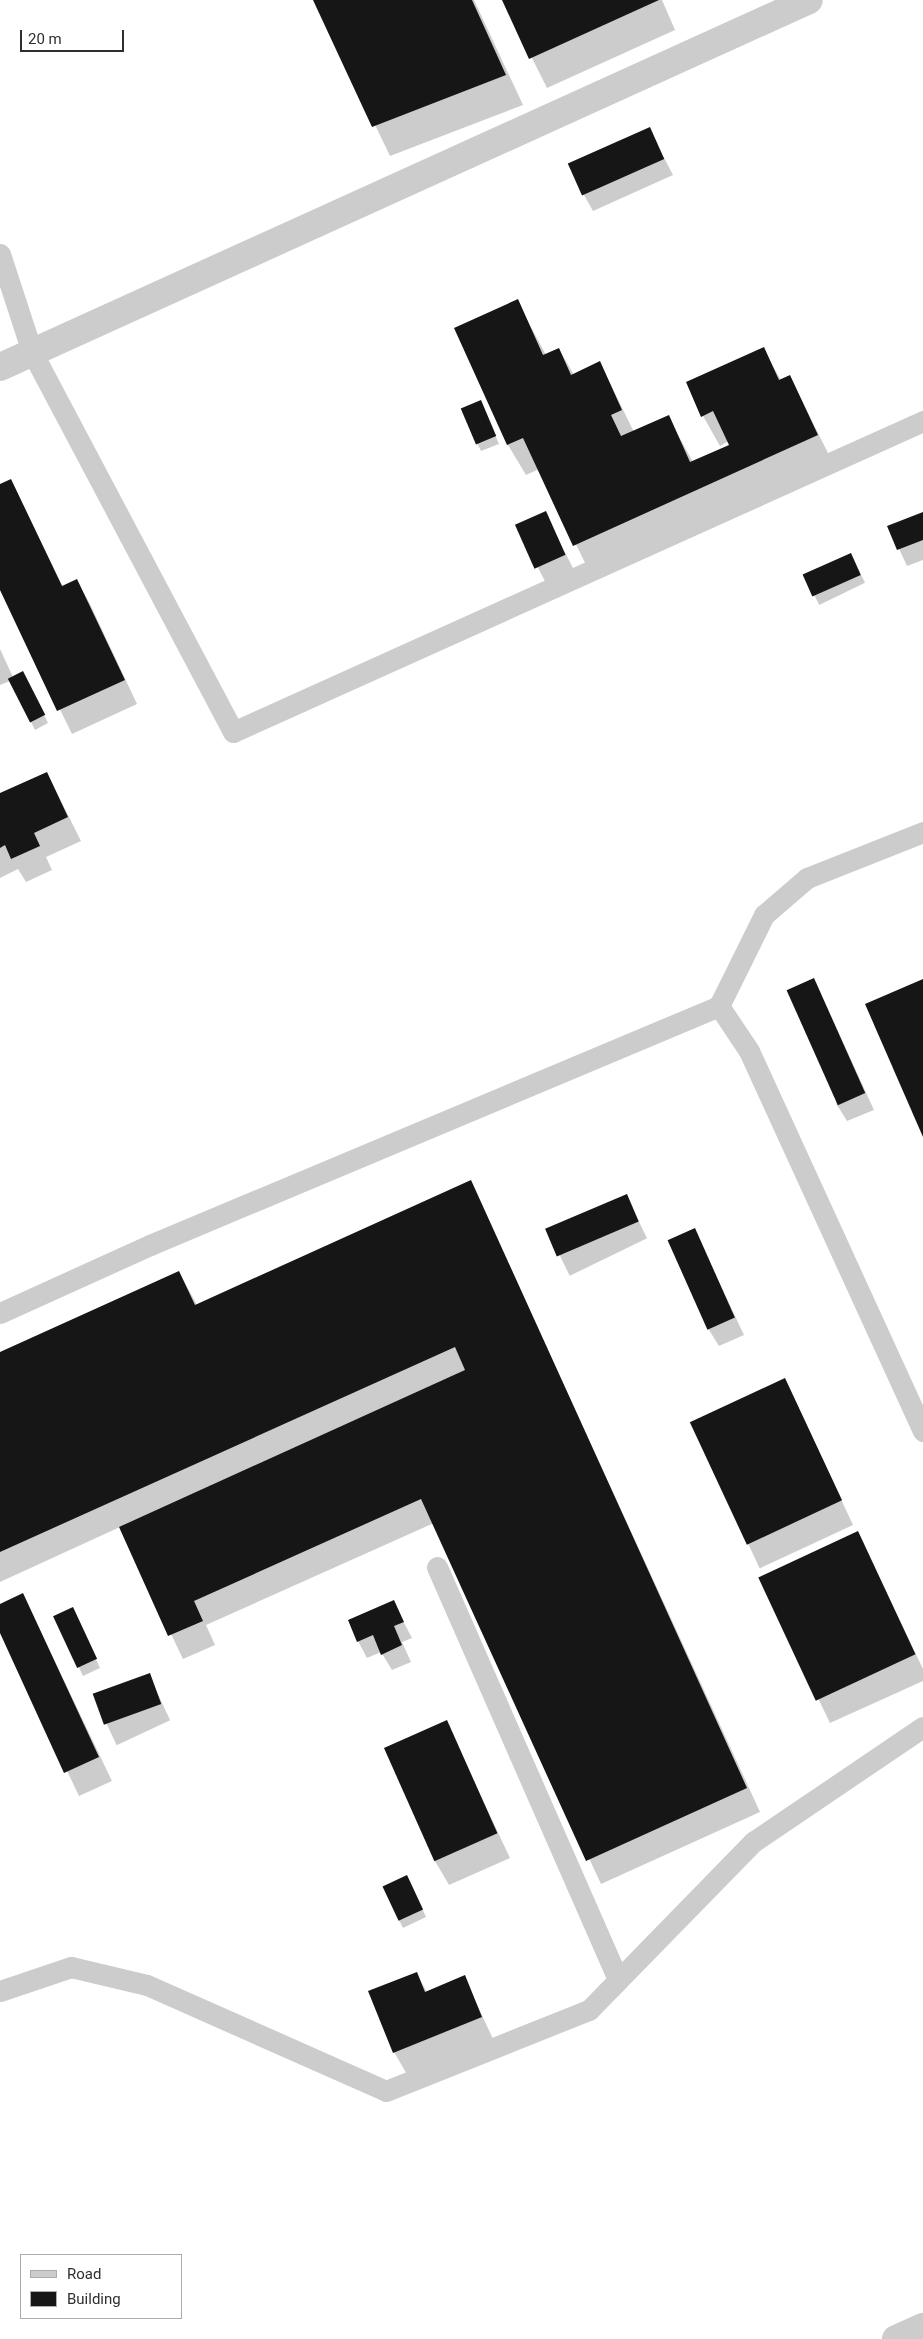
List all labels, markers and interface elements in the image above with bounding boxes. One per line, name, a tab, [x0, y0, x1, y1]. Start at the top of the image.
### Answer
scale bar	[22, 20, 126, 52]
text: 20 m	[28, 30, 62, 48]
legend	[20, 2254, 182, 2319]
text: Road	[67, 2265, 101, 2283]
text: Building	[67, 2290, 121, 2308]

